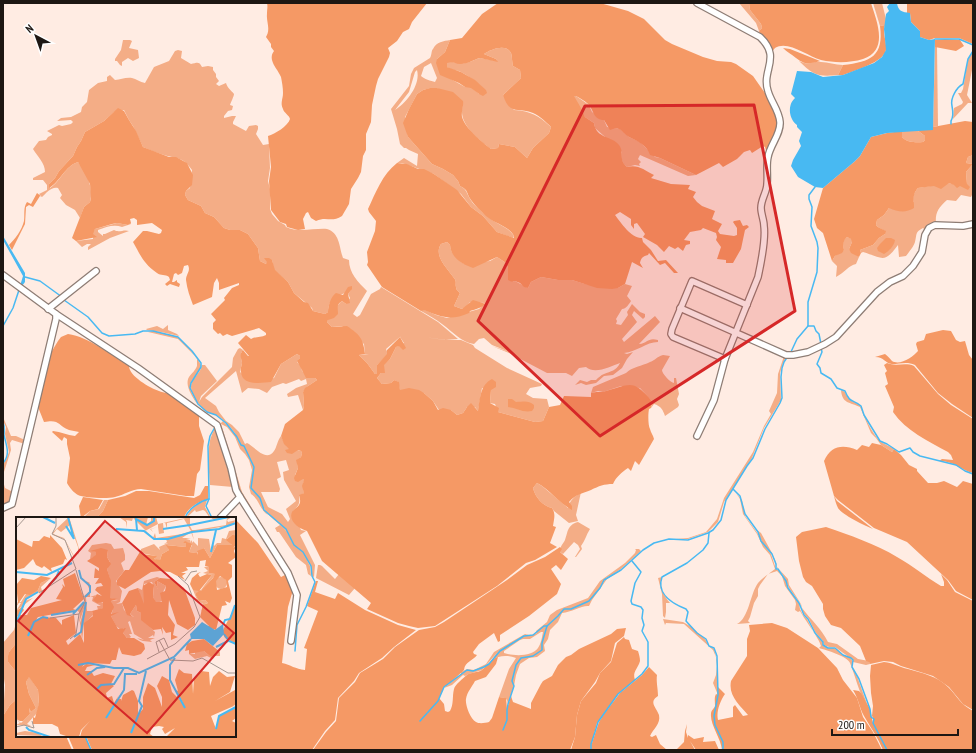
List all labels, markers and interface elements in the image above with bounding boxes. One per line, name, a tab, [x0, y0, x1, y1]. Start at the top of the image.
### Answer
north arrow	[16, 16, 56, 56]
text: N	[23, 21, 36, 36]
inset map	[16, 517, 236, 737]
scale bar	[832, 711, 958, 737]
text: 200 m	[838, 717, 865, 732]

